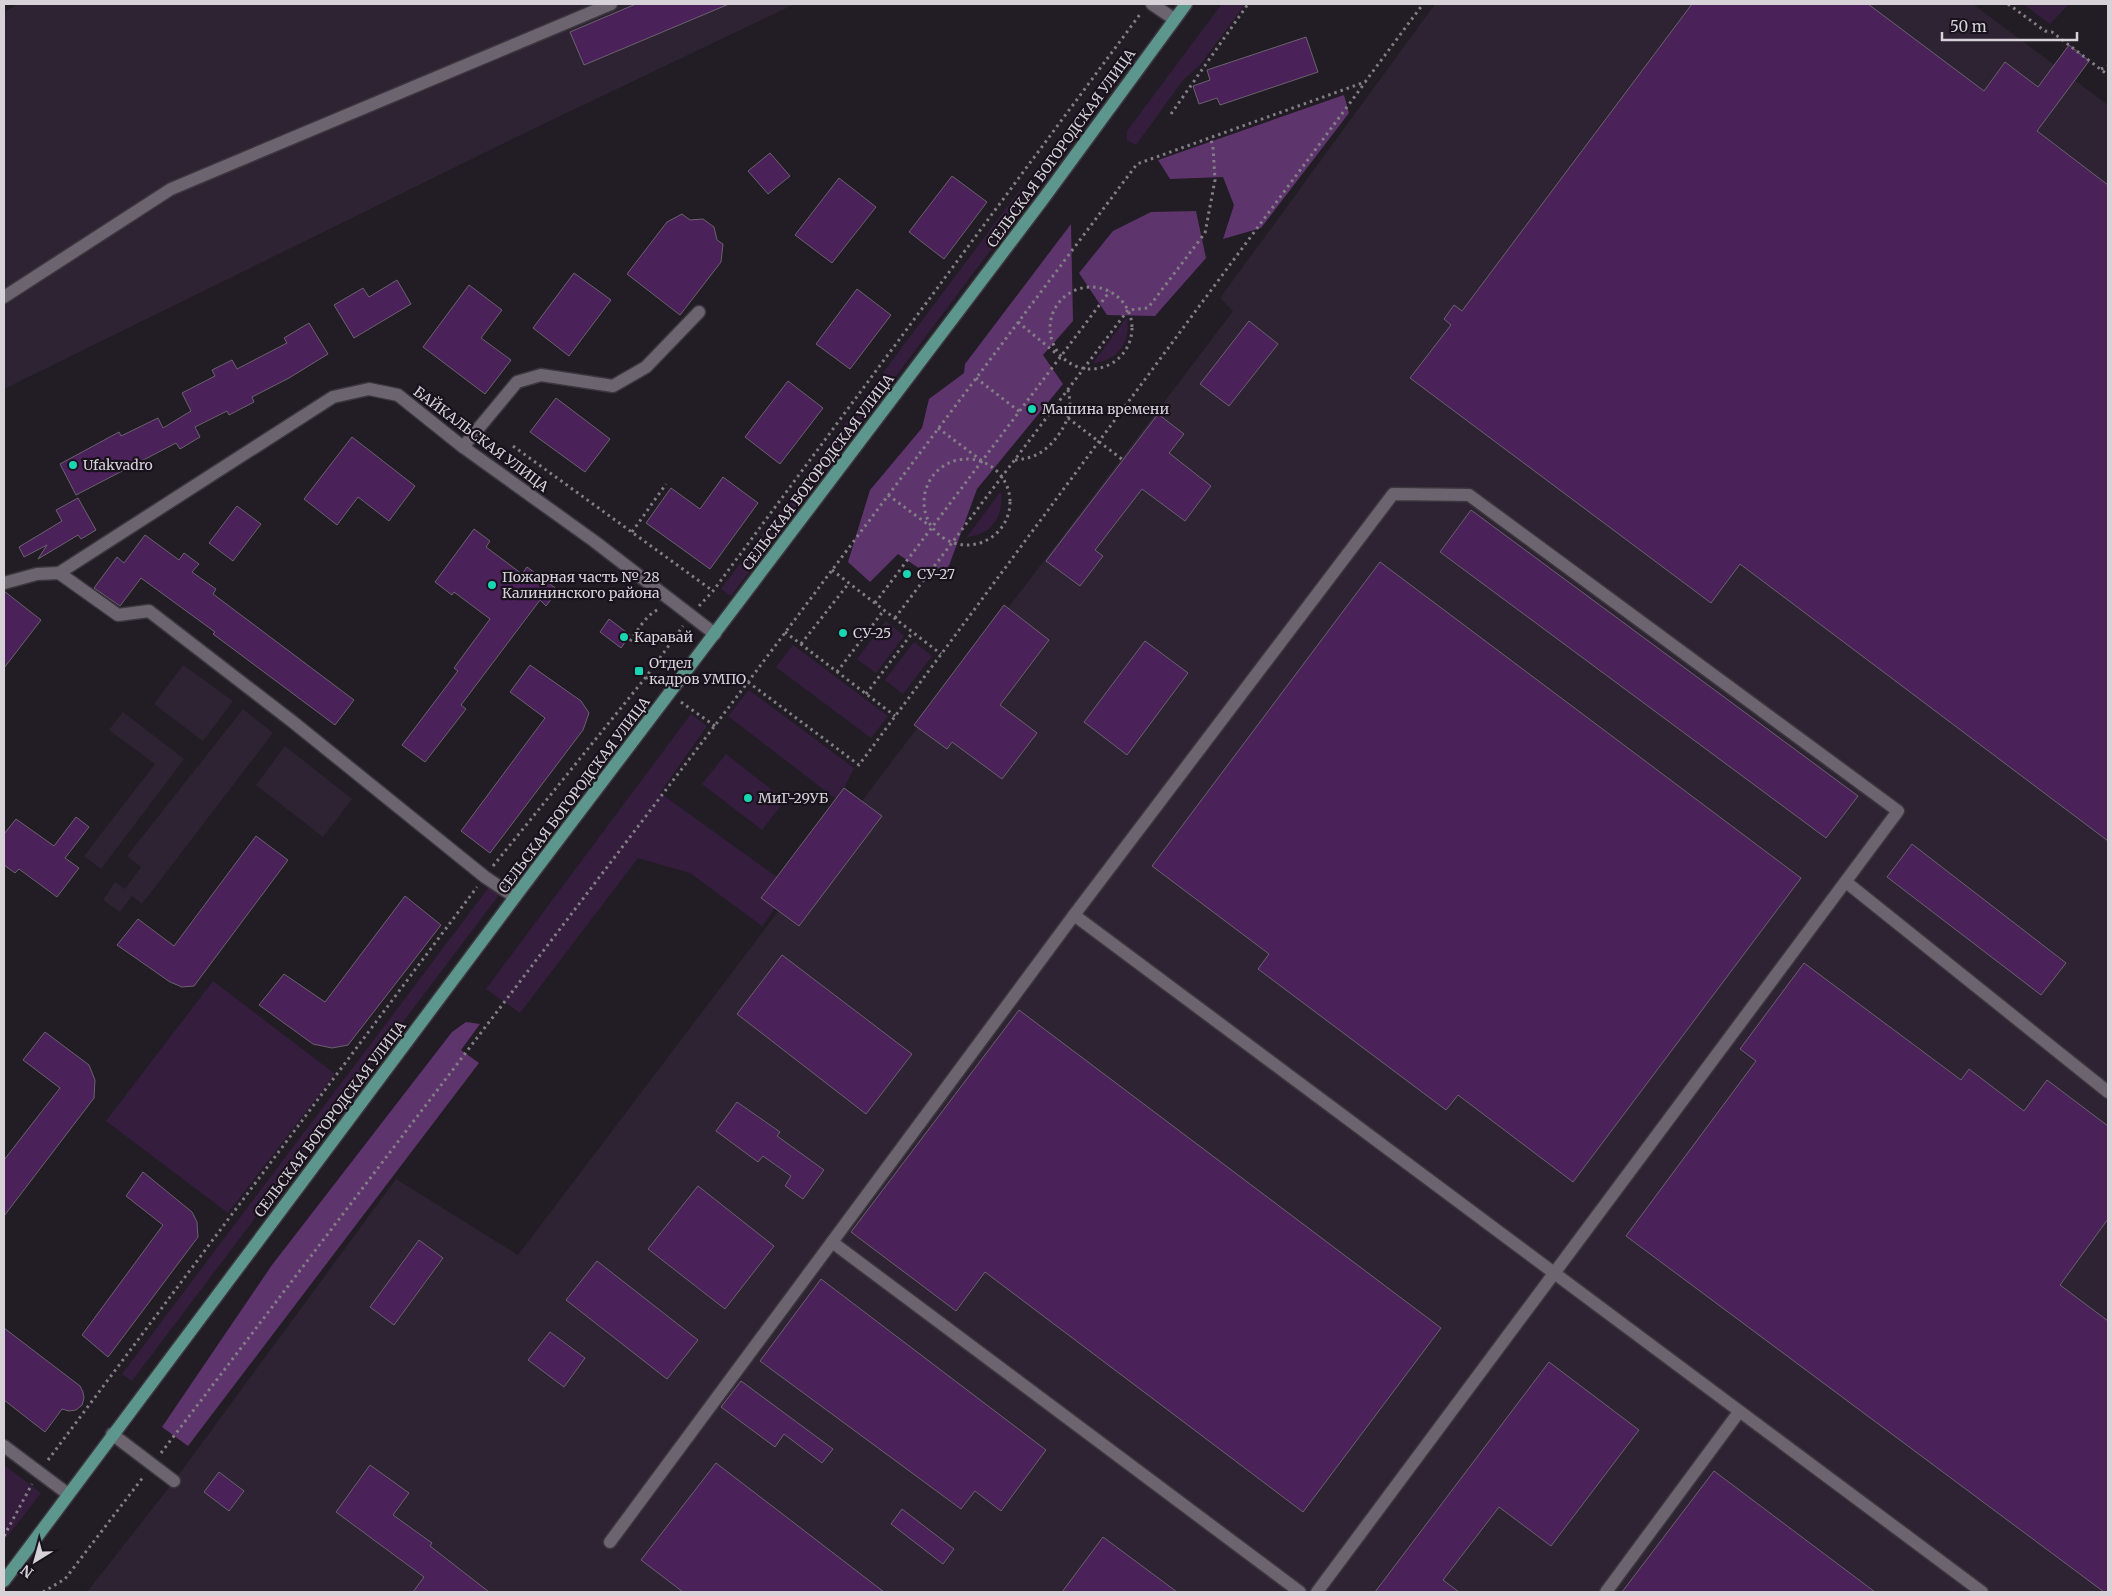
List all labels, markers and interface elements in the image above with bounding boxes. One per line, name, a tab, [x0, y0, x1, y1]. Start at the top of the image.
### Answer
scale bar	[1942, 10, 2077, 42]
text: 50 m	[1950, 17, 1987, 36]
street label: СЕЛЬСКАЯ БОГОРОДСКАЯ УЛИЦА	[983, 45, 1139, 251]
street label: СЕЛЬСКАЯ БОГОРОДСКАЯ УЛИЦА	[738, 370, 898, 574]
street label: БАЙКАЛЬСКАЯ УЛИЦА	[410, 382, 552, 496]
place label: Машина времени	[1042, 400, 1169, 418]
marker: Машина времени	[1026, 403, 1038, 415]
place label: Ufakvadro	[83, 456, 153, 474]
marker: Ufakvadro	[67, 459, 79, 471]
place label: СУ-27	[917, 565, 955, 583]
place label: Пожарная часть № 28 Калининского района	[502, 568, 660, 602]
marker: СУ-27	[901, 568, 913, 580]
marker: Пожарная часть № 28 Калининского района	[486, 579, 498, 591]
place label: СУ-25	[853, 624, 891, 642]
marker: СУ-25	[837, 627, 849, 639]
place label: Каравай	[634, 628, 694, 646]
marker: Каравай	[618, 631, 630, 643]
place label: Отдел кадров УМПО	[649, 654, 746, 688]
marker: Отдел кадров УМПО	[633, 665, 645, 677]
street label: СЕЛЬСКАЯ БОГОРОДСКАЯ УЛИЦА	[494, 693, 654, 897]
place label: МиГ-29УБ	[758, 789, 829, 807]
marker: МиГ-29УБ	[742, 792, 754, 804]
street label: СЕЛЬСКАЯ БОГОРОДСКАЯ УЛИЦА	[250, 1017, 410, 1221]
north arrow	[10, 1536, 60, 1586]
text: N	[17, 1561, 37, 1582]

